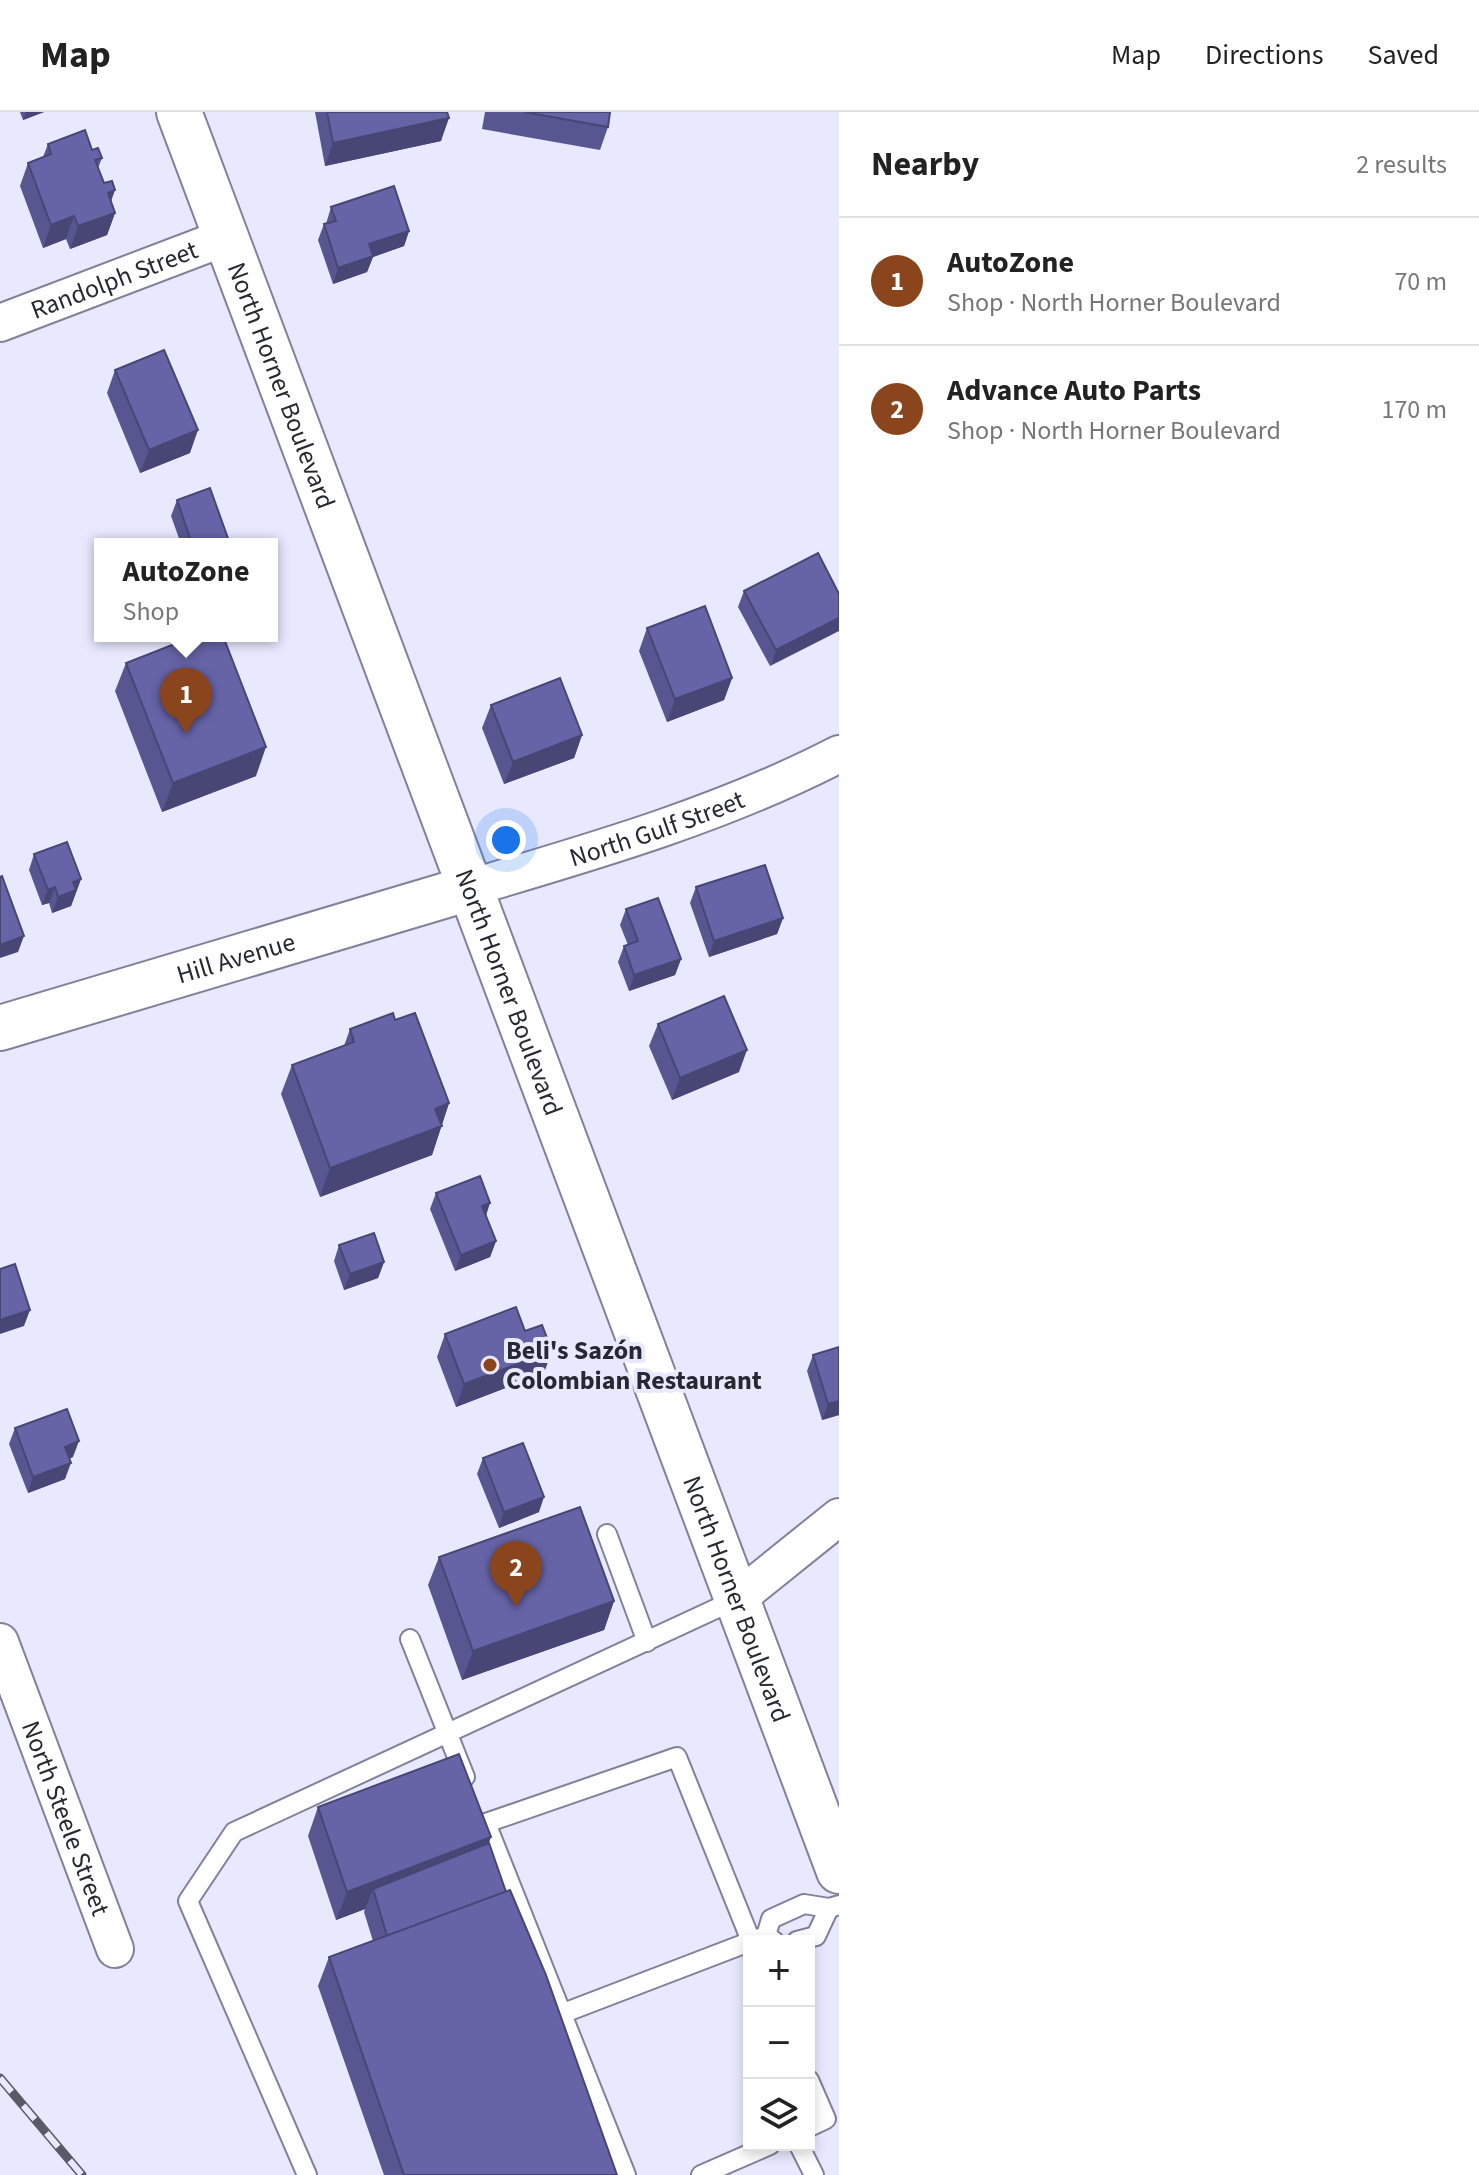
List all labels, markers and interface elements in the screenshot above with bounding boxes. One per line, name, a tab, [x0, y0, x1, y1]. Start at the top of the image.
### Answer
text: Map	[40, 28, 111, 82]
text: Map	[1111, 35, 1161, 75]
text: Directions	[1205, 35, 1324, 75]
text: Saved	[1368, 35, 1439, 75]
text: Nearby	[871, 140, 979, 189]
text: 2 results	[1356, 146, 1447, 183]
street label: Randolph Street	[25, 231, 203, 328]
text: AutoZone	[947, 241, 1074, 284]
street label: North Horner Boulevard	[218, 257, 345, 514]
text: 1	[890, 263, 904, 300]
text: 70 m	[1394, 263, 1447, 300]
text: Shop · North Horner Boulevard	[947, 284, 1281, 321]
text: Advance Auto Parts	[947, 369, 1201, 412]
text: 2	[890, 391, 904, 428]
text: 170 m	[1381, 391, 1447, 428]
text: Shop · North Horner Boulevard	[947, 412, 1281, 449]
popup	[94, 538, 278, 642]
text: AutoZone	[123, 550, 249, 593]
text: Shop	[123, 593, 179, 630]
pin: 1	[160, 668, 212, 734]
street label: North Gulf Street	[565, 781, 750, 876]
your location	[486, 820, 526, 860]
street label: North Horner Boulevard	[446, 864, 572, 1121]
street label: Hill Avenue	[172, 923, 300, 993]
place label: Beli's Sazón Colombian Restaurant	[506, 1332, 762, 1399]
marker: Beli's Sazón Colombian Restaurant	[481, 1356, 499, 1374]
street label: North Horner Boulevard	[674, 1470, 800, 1727]
pin: 2	[490, 1541, 542, 1607]
street label: North Steele Street	[13, 1715, 119, 1921]
map controls	[743, 1935, 815, 2151]
button: +	[743, 1935, 815, 2007]
button: −	[743, 2007, 815, 2079]
button: layers	[743, 2079, 815, 2151]

